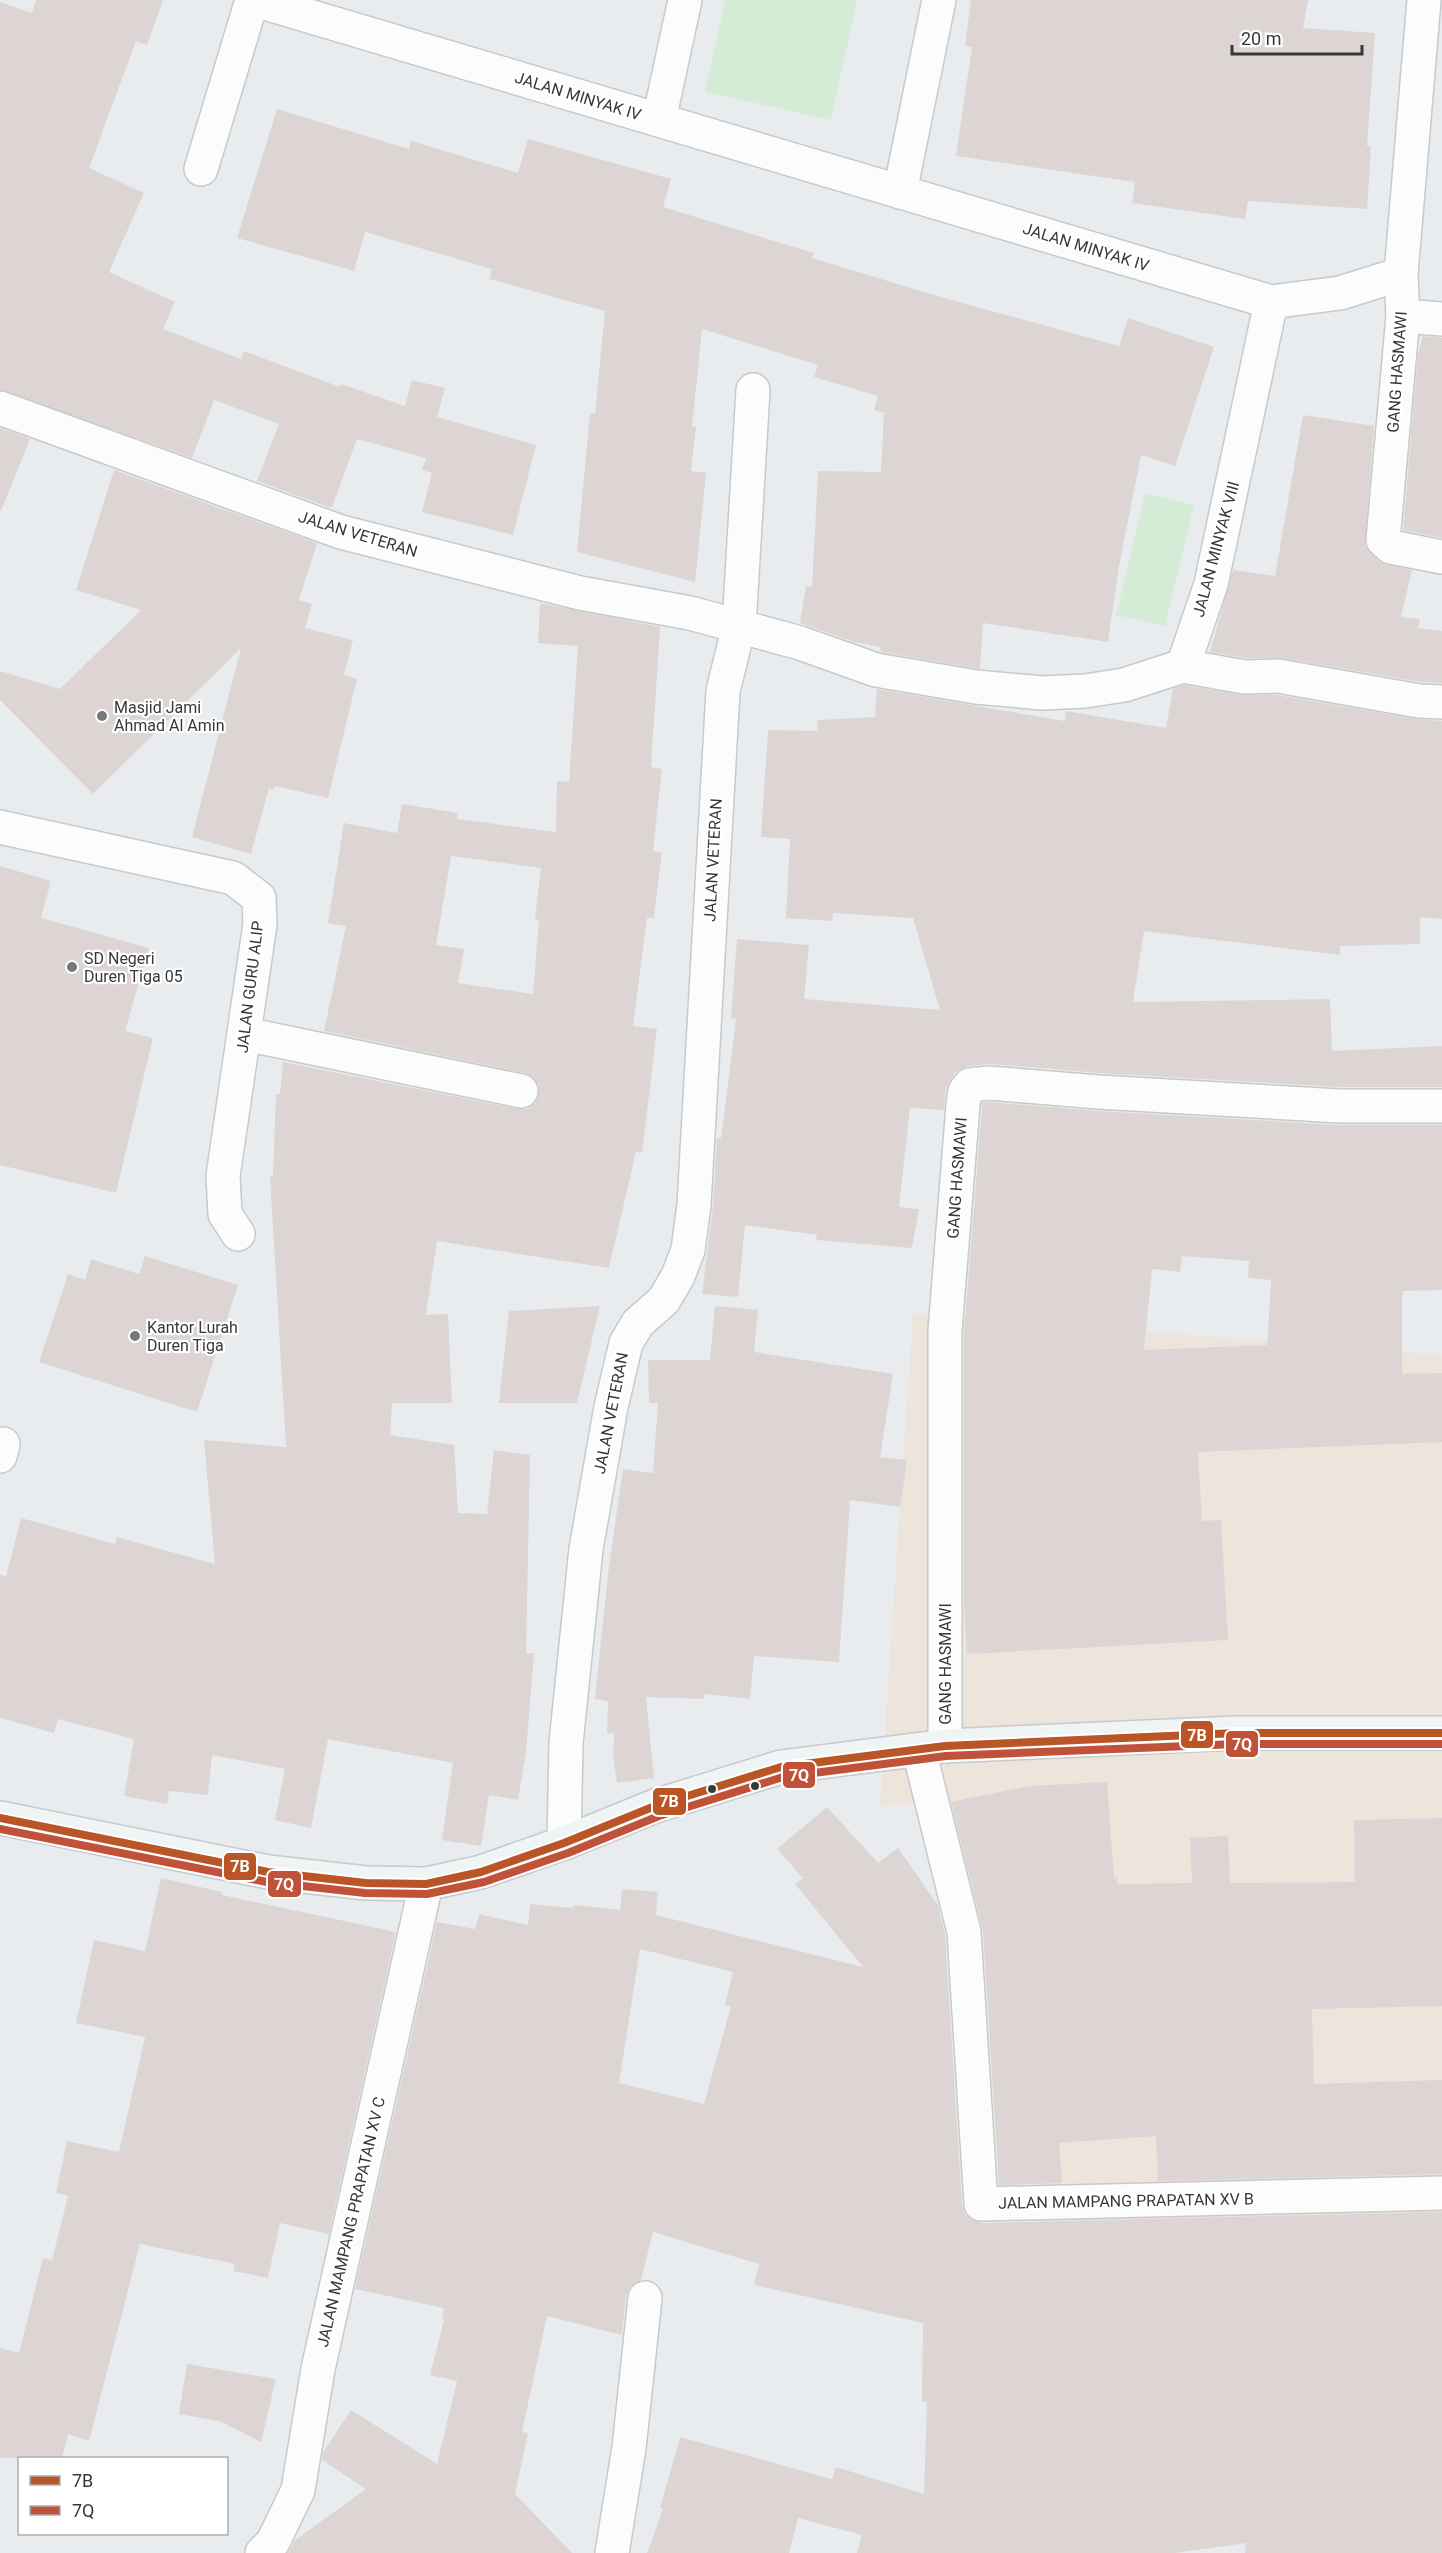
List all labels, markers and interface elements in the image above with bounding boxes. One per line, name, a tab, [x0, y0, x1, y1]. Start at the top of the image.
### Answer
scale bar	[1232, 18, 1362, 56]
text: 20 m	[1241, 28, 1281, 49]
street label: JALAN MINYAK IV	[513, 68, 643, 124]
street label: JALAN MINYAK IV	[1021, 219, 1151, 275]
street label: GANG HASMAWI	[1383, 311, 1411, 433]
street label: JALAN MINYAK VIII	[1189, 479, 1243, 619]
street label: JALAN VETERAN	[296, 507, 420, 561]
place label: Masjid Jami Ahmad Al Amin	[114, 698, 224, 735]
marker: Masjid Jami Ahmad Al Amin	[95, 709, 109, 723]
street label: JALAN VETERAN	[700, 798, 726, 922]
street label: JALAN GURU ALIP	[232, 920, 268, 1054]
place label: SD Negeri Duren Tiga 05	[84, 949, 183, 986]
marker: SD Negeri Duren Tiga 05	[65, 960, 79, 974]
street label: GANG HASMAWI	[943, 1117, 971, 1239]
place label: Kantor Lurah Duren Tiga	[147, 1318, 238, 1355]
marker: Kantor Lurah Duren Tiga	[128, 1329, 142, 1343]
street label: JALAN VETERAN	[590, 1351, 632, 1475]
street label: GANG HASMAWI	[936, 1603, 955, 1725]
line badge: 7B	[1180, 1720, 1214, 1749]
text: 7B	[1187, 1726, 1207, 1745]
line badge: 7Q	[1225, 1730, 1259, 1758]
text: 7Q	[1232, 1735, 1252, 1754]
line badge: 7Q	[782, 1761, 816, 1789]
text: 7Q	[789, 1766, 809, 1785]
unlabelled marker	[749, 1780, 761, 1792]
unlabelled marker	[706, 1783, 718, 1795]
line badge: 7B	[652, 1787, 687, 1816]
text: 7B	[659, 1792, 679, 1811]
line badge: 7B	[223, 1852, 257, 1881]
text: 7B	[230, 1857, 250, 1876]
line badge: 7Q	[267, 1870, 302, 1898]
text: 7Q	[274, 1875, 294, 1894]
street label: JALAN MAMPANG PRAPATAN XV C	[313, 2095, 389, 2349]
street label: JALAN MAMPANG PRAPATAN XV B	[998, 2189, 1254, 2213]
legend	[18, 2457, 228, 2535]
text: 7B	[72, 2470, 93, 2491]
text: 7Q	[72, 2500, 95, 2521]

